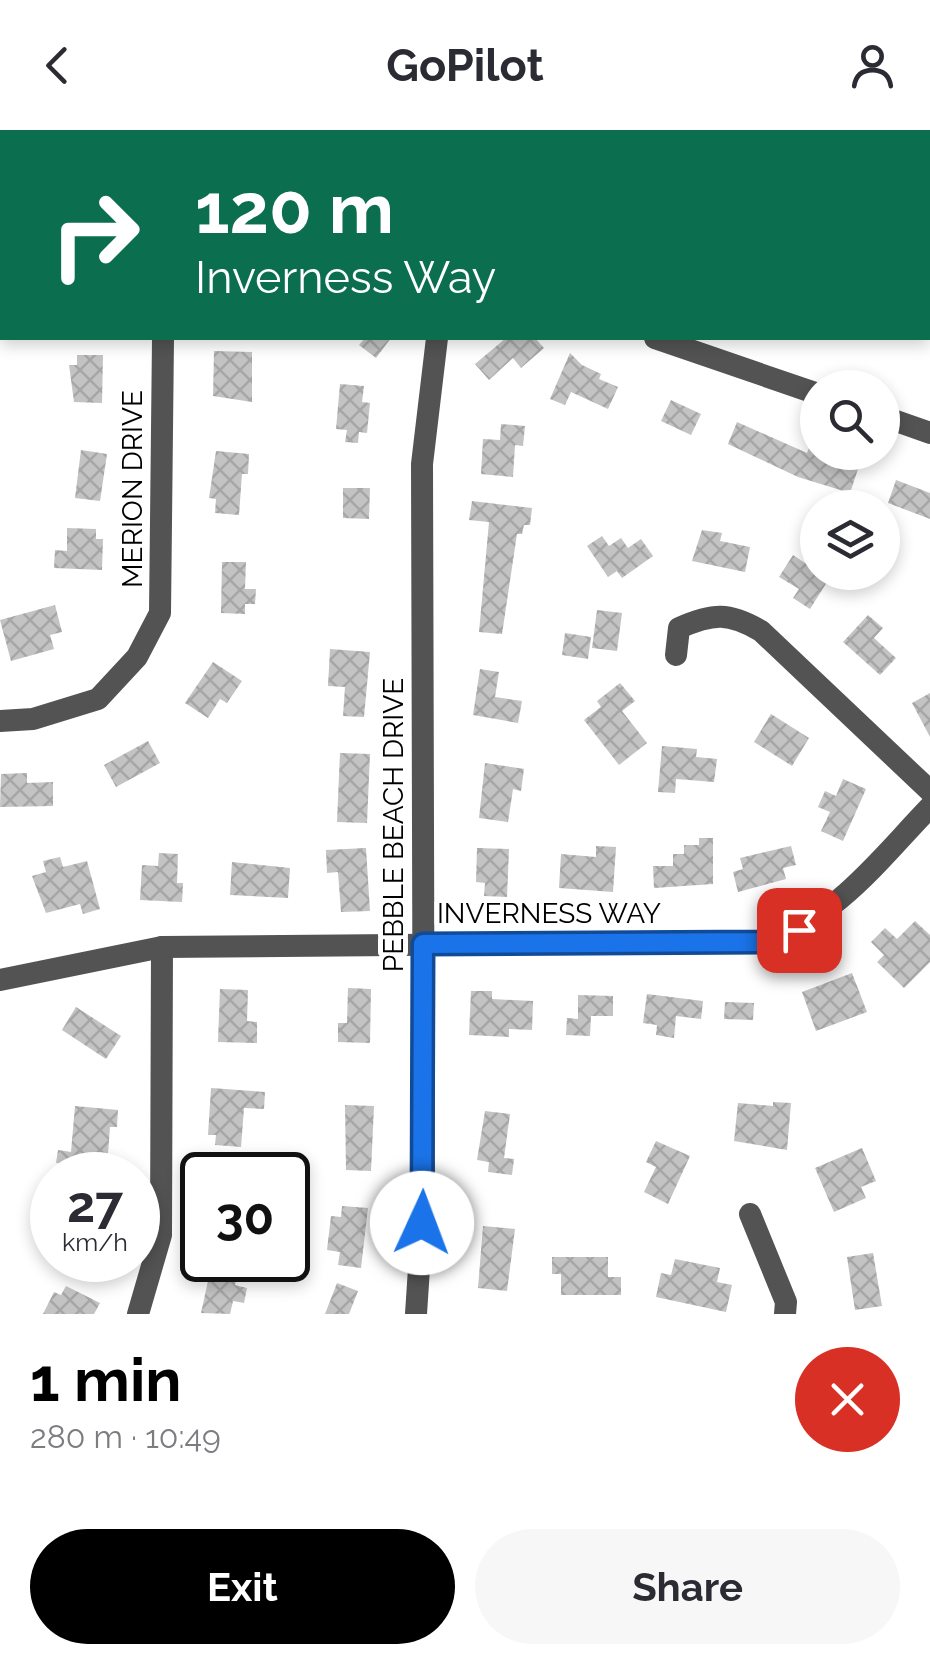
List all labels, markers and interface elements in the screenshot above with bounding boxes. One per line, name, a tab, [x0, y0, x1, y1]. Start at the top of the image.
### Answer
icon: back	[30, 38, 85, 93]
icon: person	[845, 38, 900, 93]
text: GoPilot	[386, 39, 544, 92]
text: 120 m	[195, 167, 394, 249]
icon: right	[30, 170, 160, 300]
text: Inverness Way	[195, 251, 496, 304]
map controls	[800, 370, 900, 590]
button: search	[800, 370, 900, 470]
street label: MERION DRIVE	[116, 390, 149, 588]
button: layers	[800, 490, 900, 590]
street label: PEBBLE BEACH DRIVE	[377, 678, 410, 972]
pin	[757, 888, 842, 973]
street label: INVERNESS WAY	[437, 897, 661, 930]
icon: arrive	[772, 903, 827, 958]
speed limit sign: 30	[180, 1152, 310, 1282]
position arrow	[370, 1171, 474, 1275]
text: 27	[67, 1175, 123, 1234]
text: km/h	[62, 1227, 128, 1257]
text: 1 min	[30, 1345, 181, 1415]
button: close	[795, 1347, 900, 1452]
text: 280 m · 10:49	[30, 1418, 221, 1455]
button: Exit	[30, 1529, 455, 1644]
button: Share	[475, 1529, 900, 1644]

